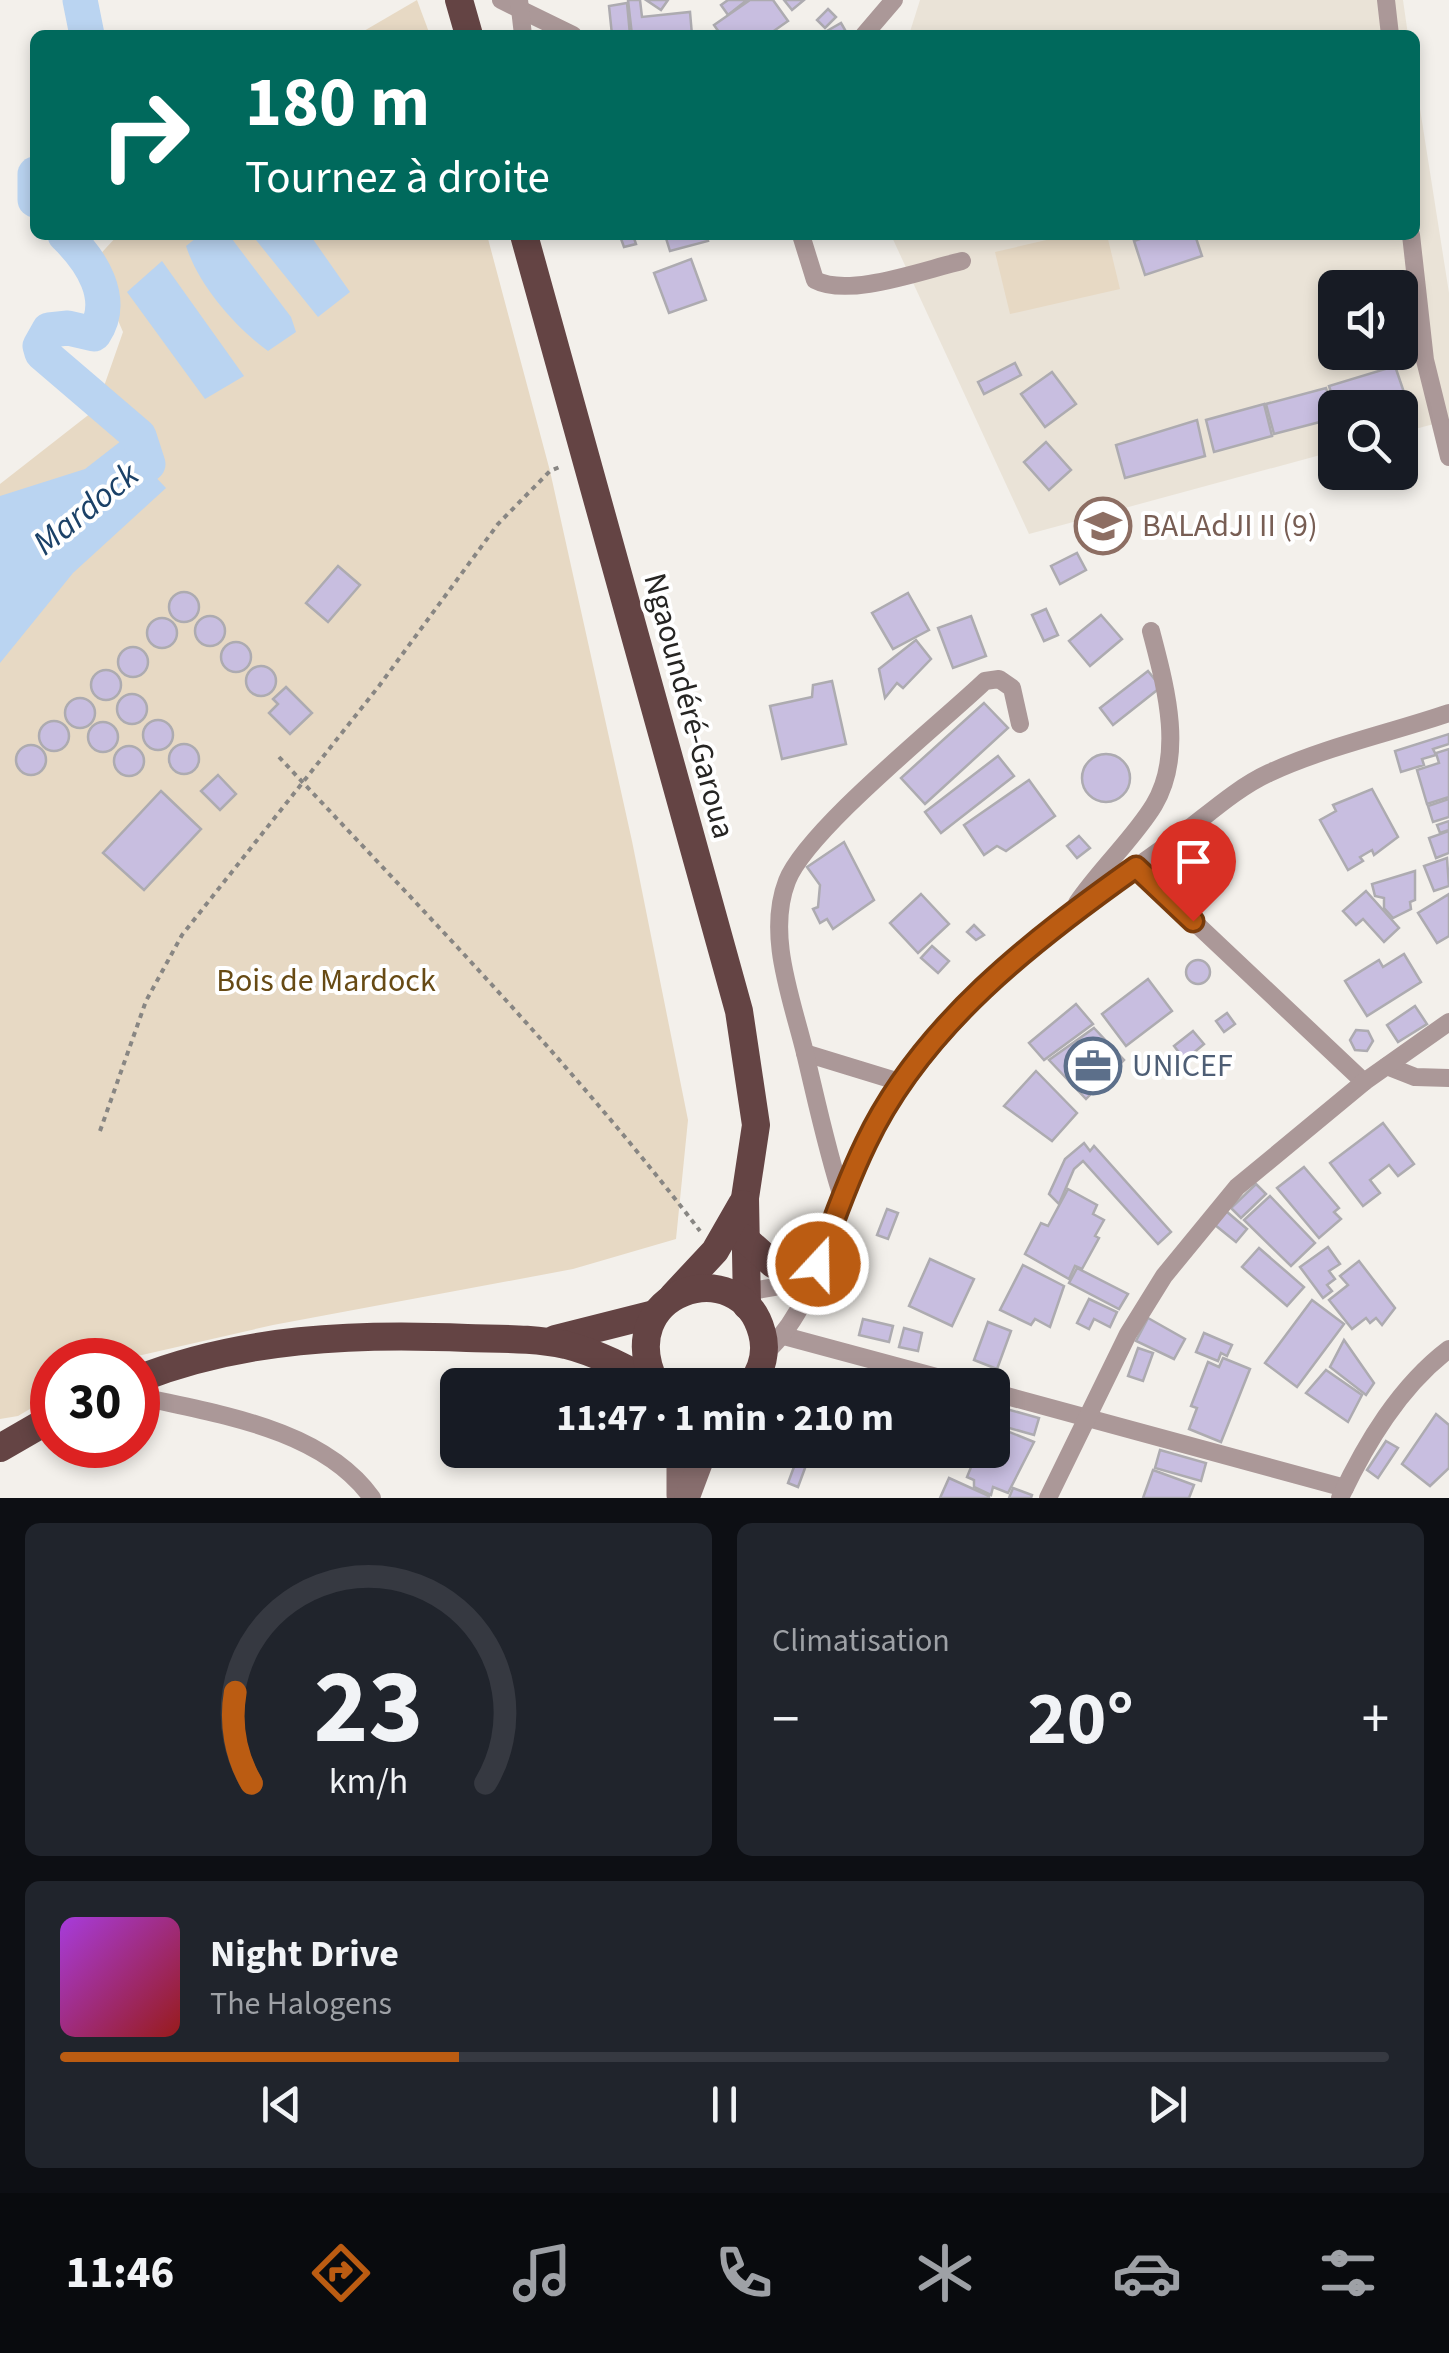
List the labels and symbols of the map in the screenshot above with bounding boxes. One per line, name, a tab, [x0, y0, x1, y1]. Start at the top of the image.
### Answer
water label: Mardock	[22, 450, 151, 567]
school or university icon: BALAdJI II (9)	[1073, 496, 1133, 556]
place label: BALAdJI II (9)	[1142, 503, 1318, 549]
street label: Ngaoundéré-Garoua	[631, 568, 747, 844]
pin	[1151, 819, 1236, 922]
park label: Bois de Mardock	[216, 958, 436, 1004]
office icon: UNICEF	[1063, 1036, 1123, 1096]
place label: UNICEF	[1132, 1043, 1233, 1089]
position arrow	[766, 1212, 870, 1316]
speed limit sign: 30	[30, 1338, 160, 1468]

